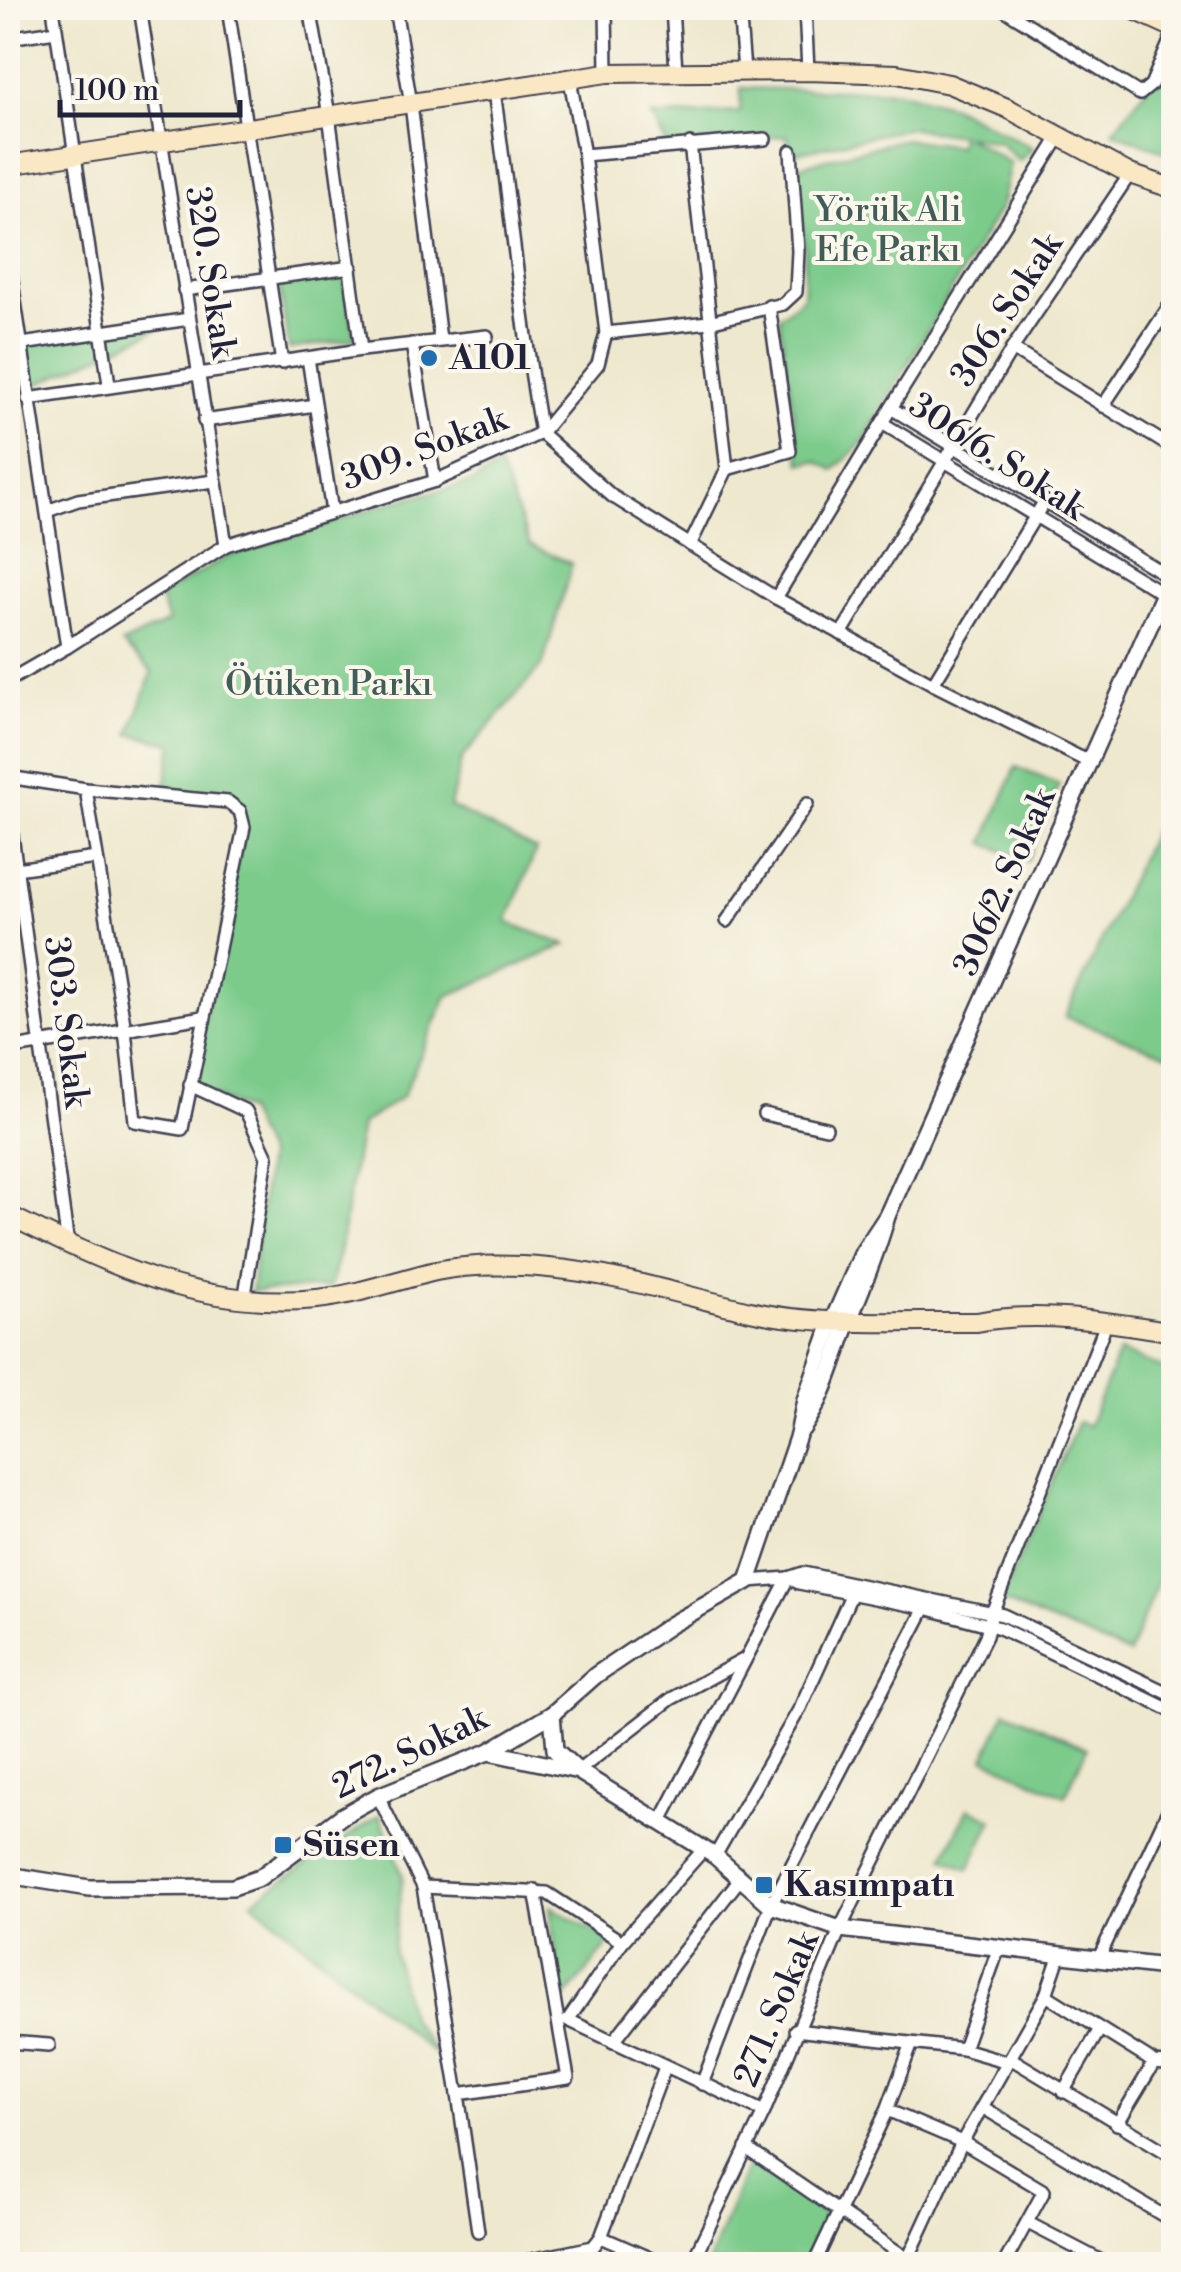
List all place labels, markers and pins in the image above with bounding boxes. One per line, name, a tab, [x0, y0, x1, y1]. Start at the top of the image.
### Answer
place label: A101	[448, 337, 531, 380]
marker: A101	[418, 347, 440, 369]
place label: Süsen	[303, 1824, 400, 1867]
marker: Süsen	[272, 1834, 294, 1856]
place label: Kasımpatı	[784, 1864, 954, 1907]
marker: Kasımpatı	[753, 1874, 775, 1896]

